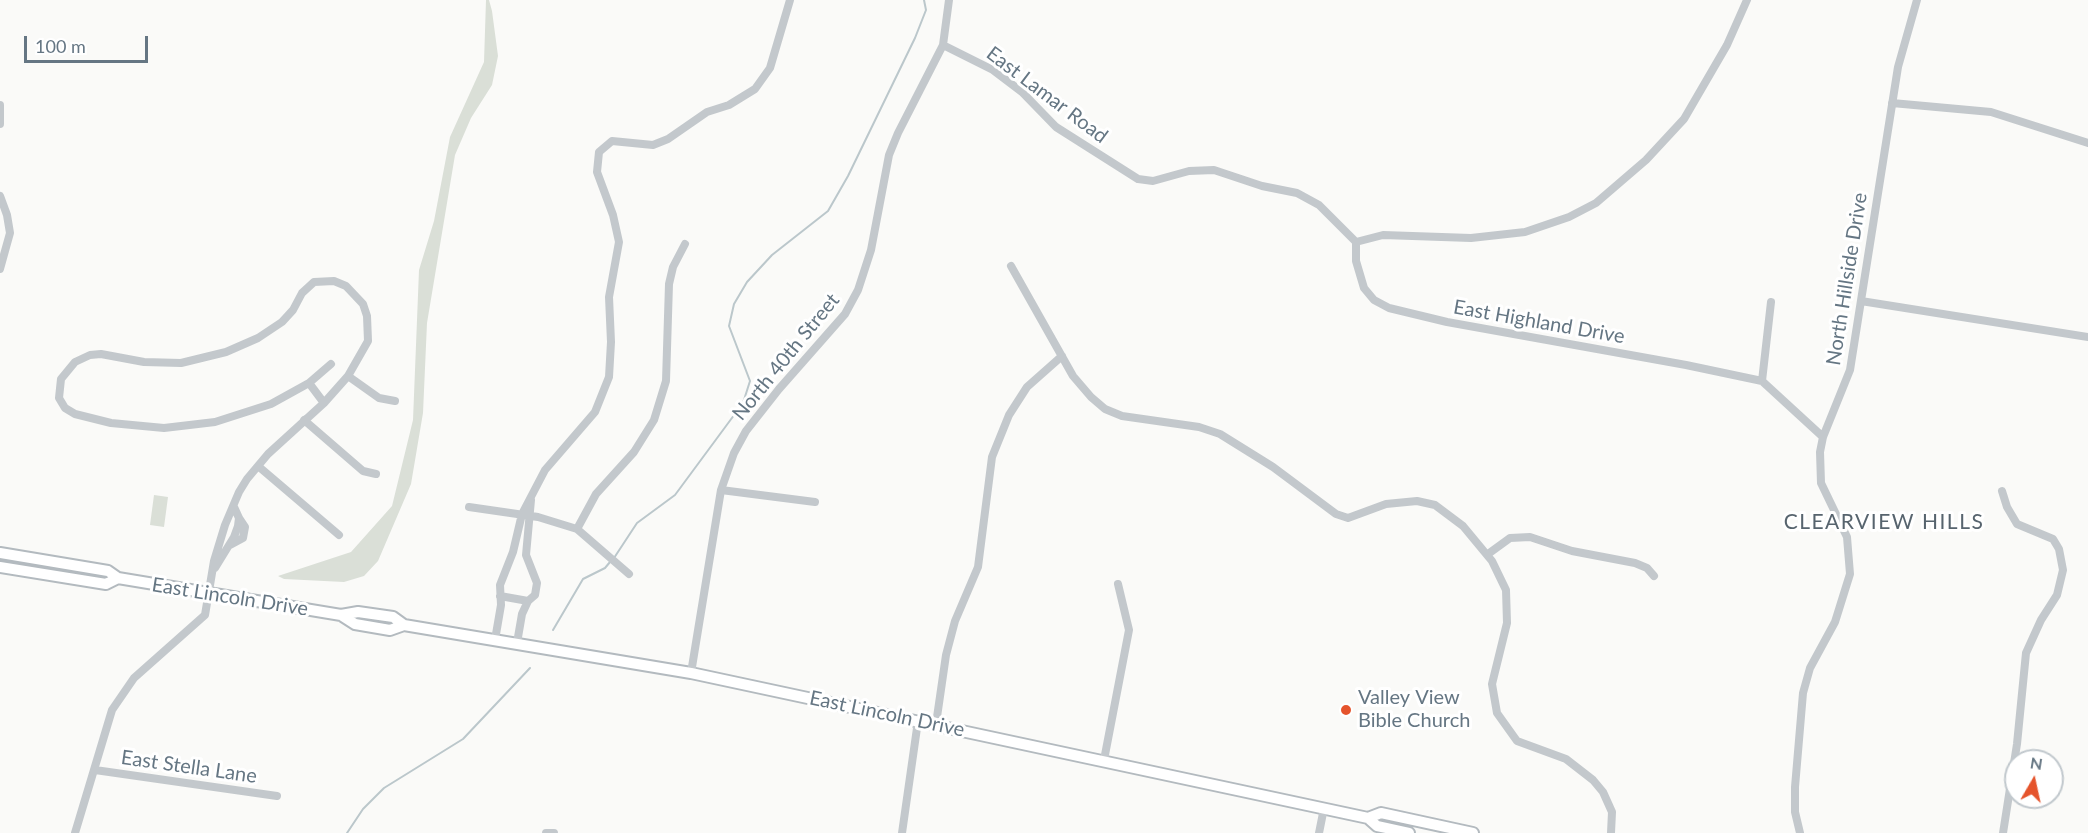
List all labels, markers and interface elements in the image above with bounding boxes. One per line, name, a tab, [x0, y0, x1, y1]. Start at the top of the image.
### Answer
scale bar	[27, 24, 152, 62]
text: 100 m	[35, 35, 86, 57]
street label: East Lamar Road	[982, 42, 1112, 148]
street label: North Hillside Drive	[1822, 191, 1872, 367]
street label: North 40th Street	[727, 289, 845, 425]
street label: East Highland Drive	[1451, 295, 1627, 349]
district label: CLEARVIEW HILLS	[1784, 509, 1984, 535]
street label: East Lincoln Drive	[150, 573, 310, 621]
street label: East Lincoln Drive	[807, 686, 967, 742]
place label: Valley View Bible Church	[1358, 686, 1470, 733]
marker: Valley View Bible Church	[1339, 703, 1353, 717]
street label: East Stella Lane	[120, 746, 258, 788]
north arrow	[2004, 749, 2064, 809]
text: N	[2029, 752, 2044, 773]

